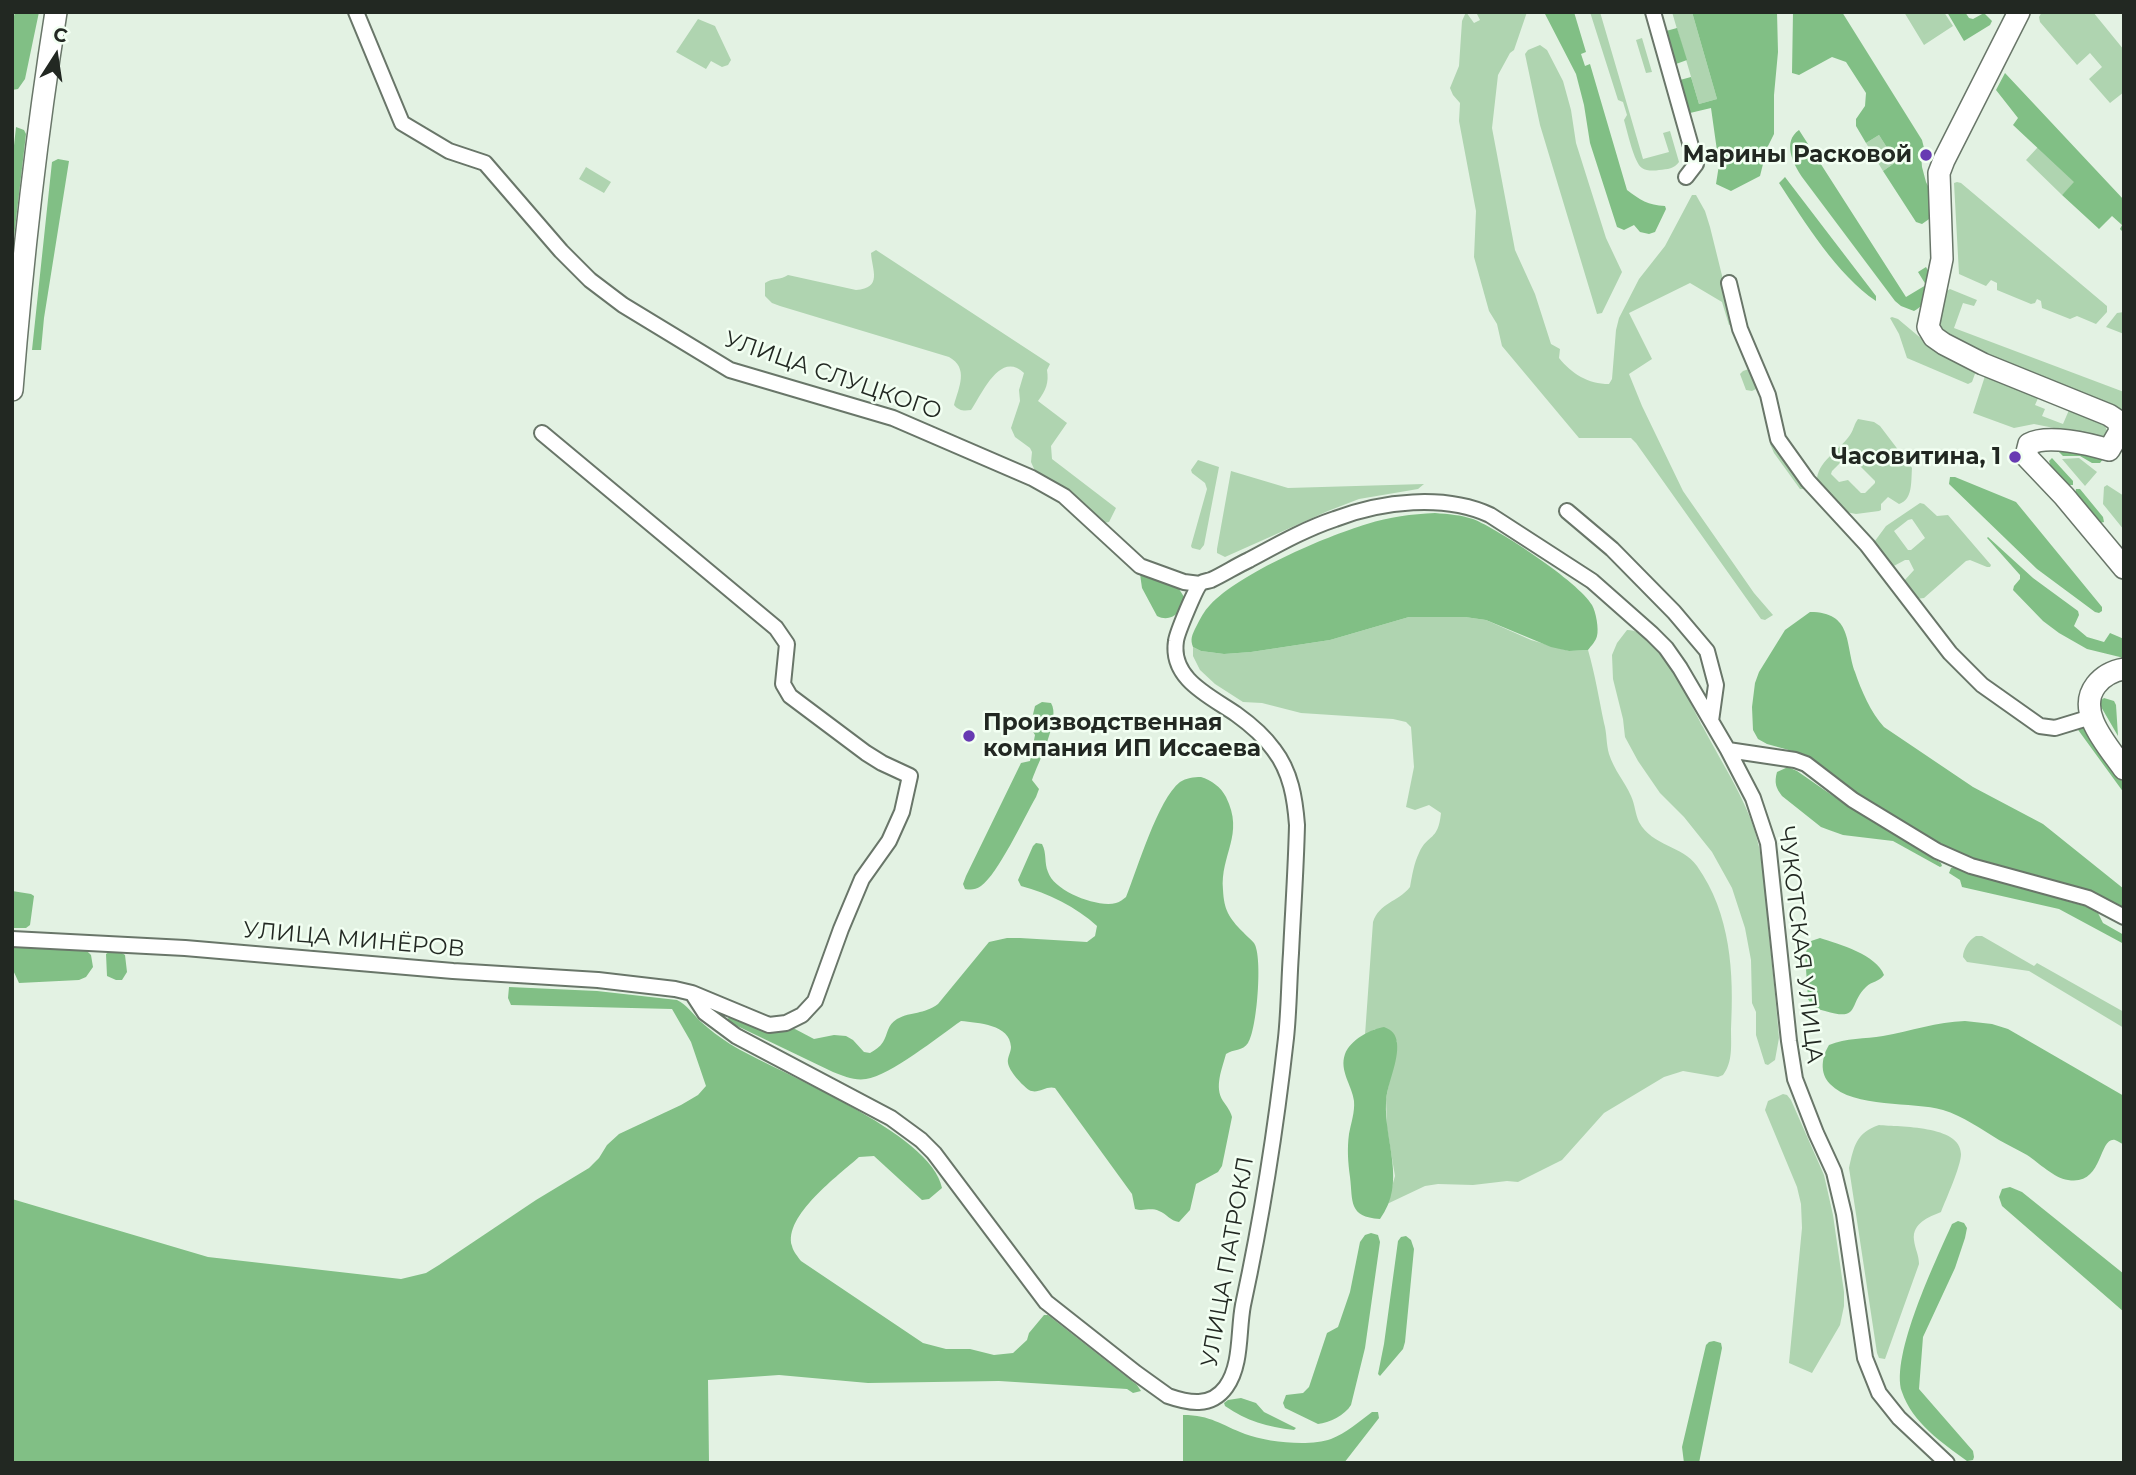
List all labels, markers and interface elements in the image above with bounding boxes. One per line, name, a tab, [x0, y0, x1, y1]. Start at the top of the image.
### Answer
north arrow	[21, 21, 91, 91]
text: С	[51, 22, 70, 48]
place label: Марины Расковой	[1682, 141, 1912, 169]
marker: Марины Расковой	[1918, 147, 1934, 163]
street label: УЛИЦА СЛУЦКОГО	[721, 326, 945, 426]
place label: Часовитина, 1	[1831, 443, 2001, 471]
marker: Часовитина, 1	[2007, 449, 2023, 465]
place label: Производственная компания ИП Иссаева	[983, 709, 1261, 763]
marker: Производственная компания ИП Иссаева	[961, 728, 977, 744]
street label: ЧУКОТСКАЯ УЛИЦА	[1772, 825, 1828, 1065]
street label: УЛИЦА МИНЁРОВ	[242, 917, 466, 963]
street label: УЛИЦА ПАТРОКЛ	[1196, 1155, 1260, 1369]

